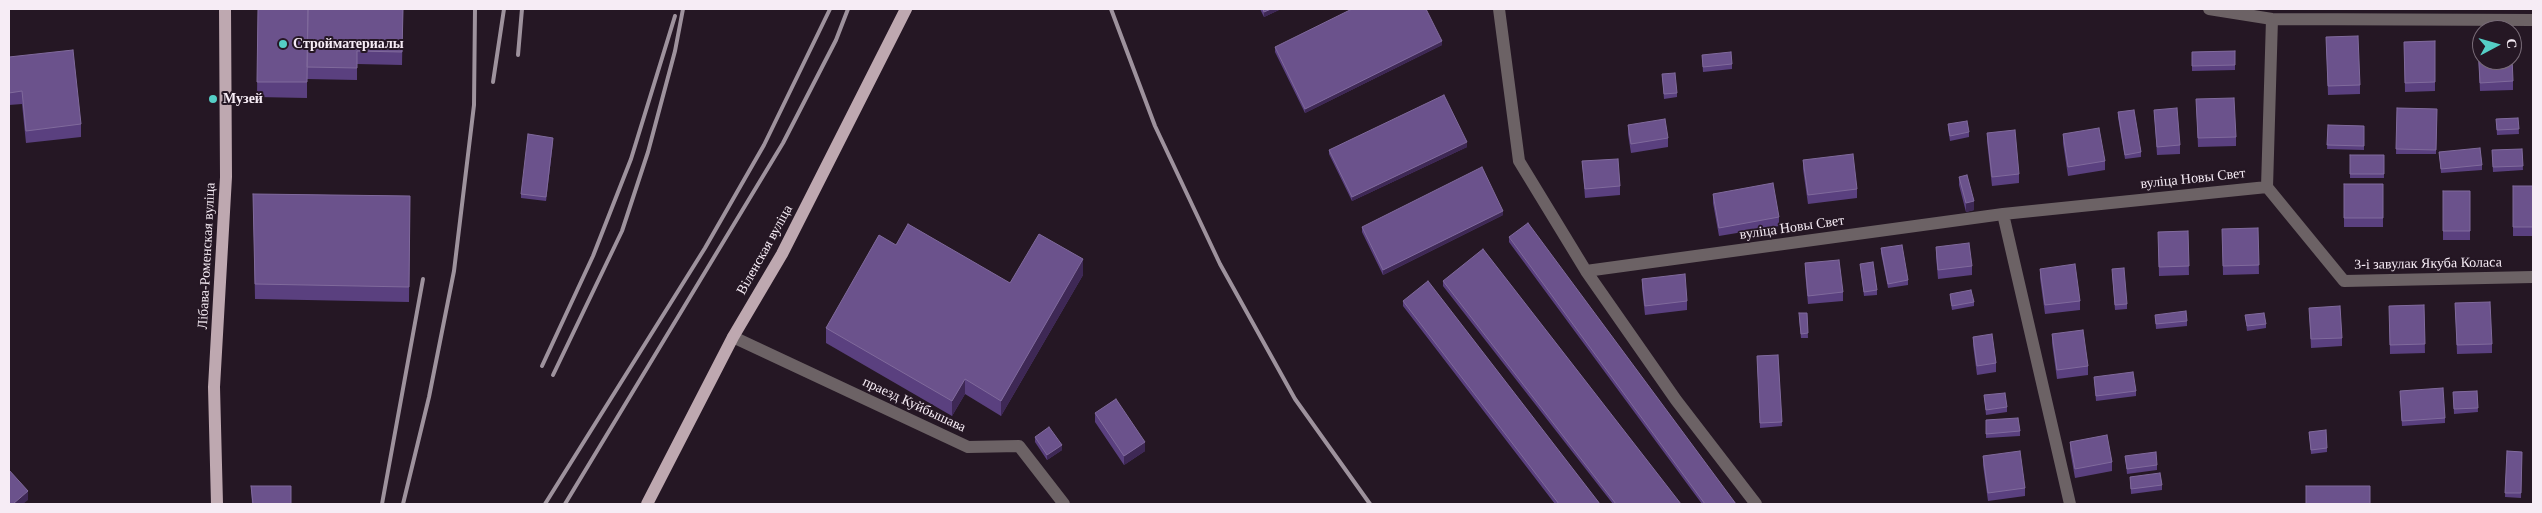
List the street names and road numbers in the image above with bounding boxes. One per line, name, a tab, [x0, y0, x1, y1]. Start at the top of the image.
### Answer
street label: вуліца Новы Свет	[2140, 165, 2246, 193]
street label: Лібава-Роменская вуліца	[195, 182, 219, 330]
street label: Віленская вуліца	[733, 202, 797, 298]
street label: вуліца Новы Свет	[1739, 212, 1845, 244]
street label: 3-і завулак Якуба Коласа	[2354, 254, 2502, 274]
street label: праезд Куйбышава	[860, 374, 968, 436]

